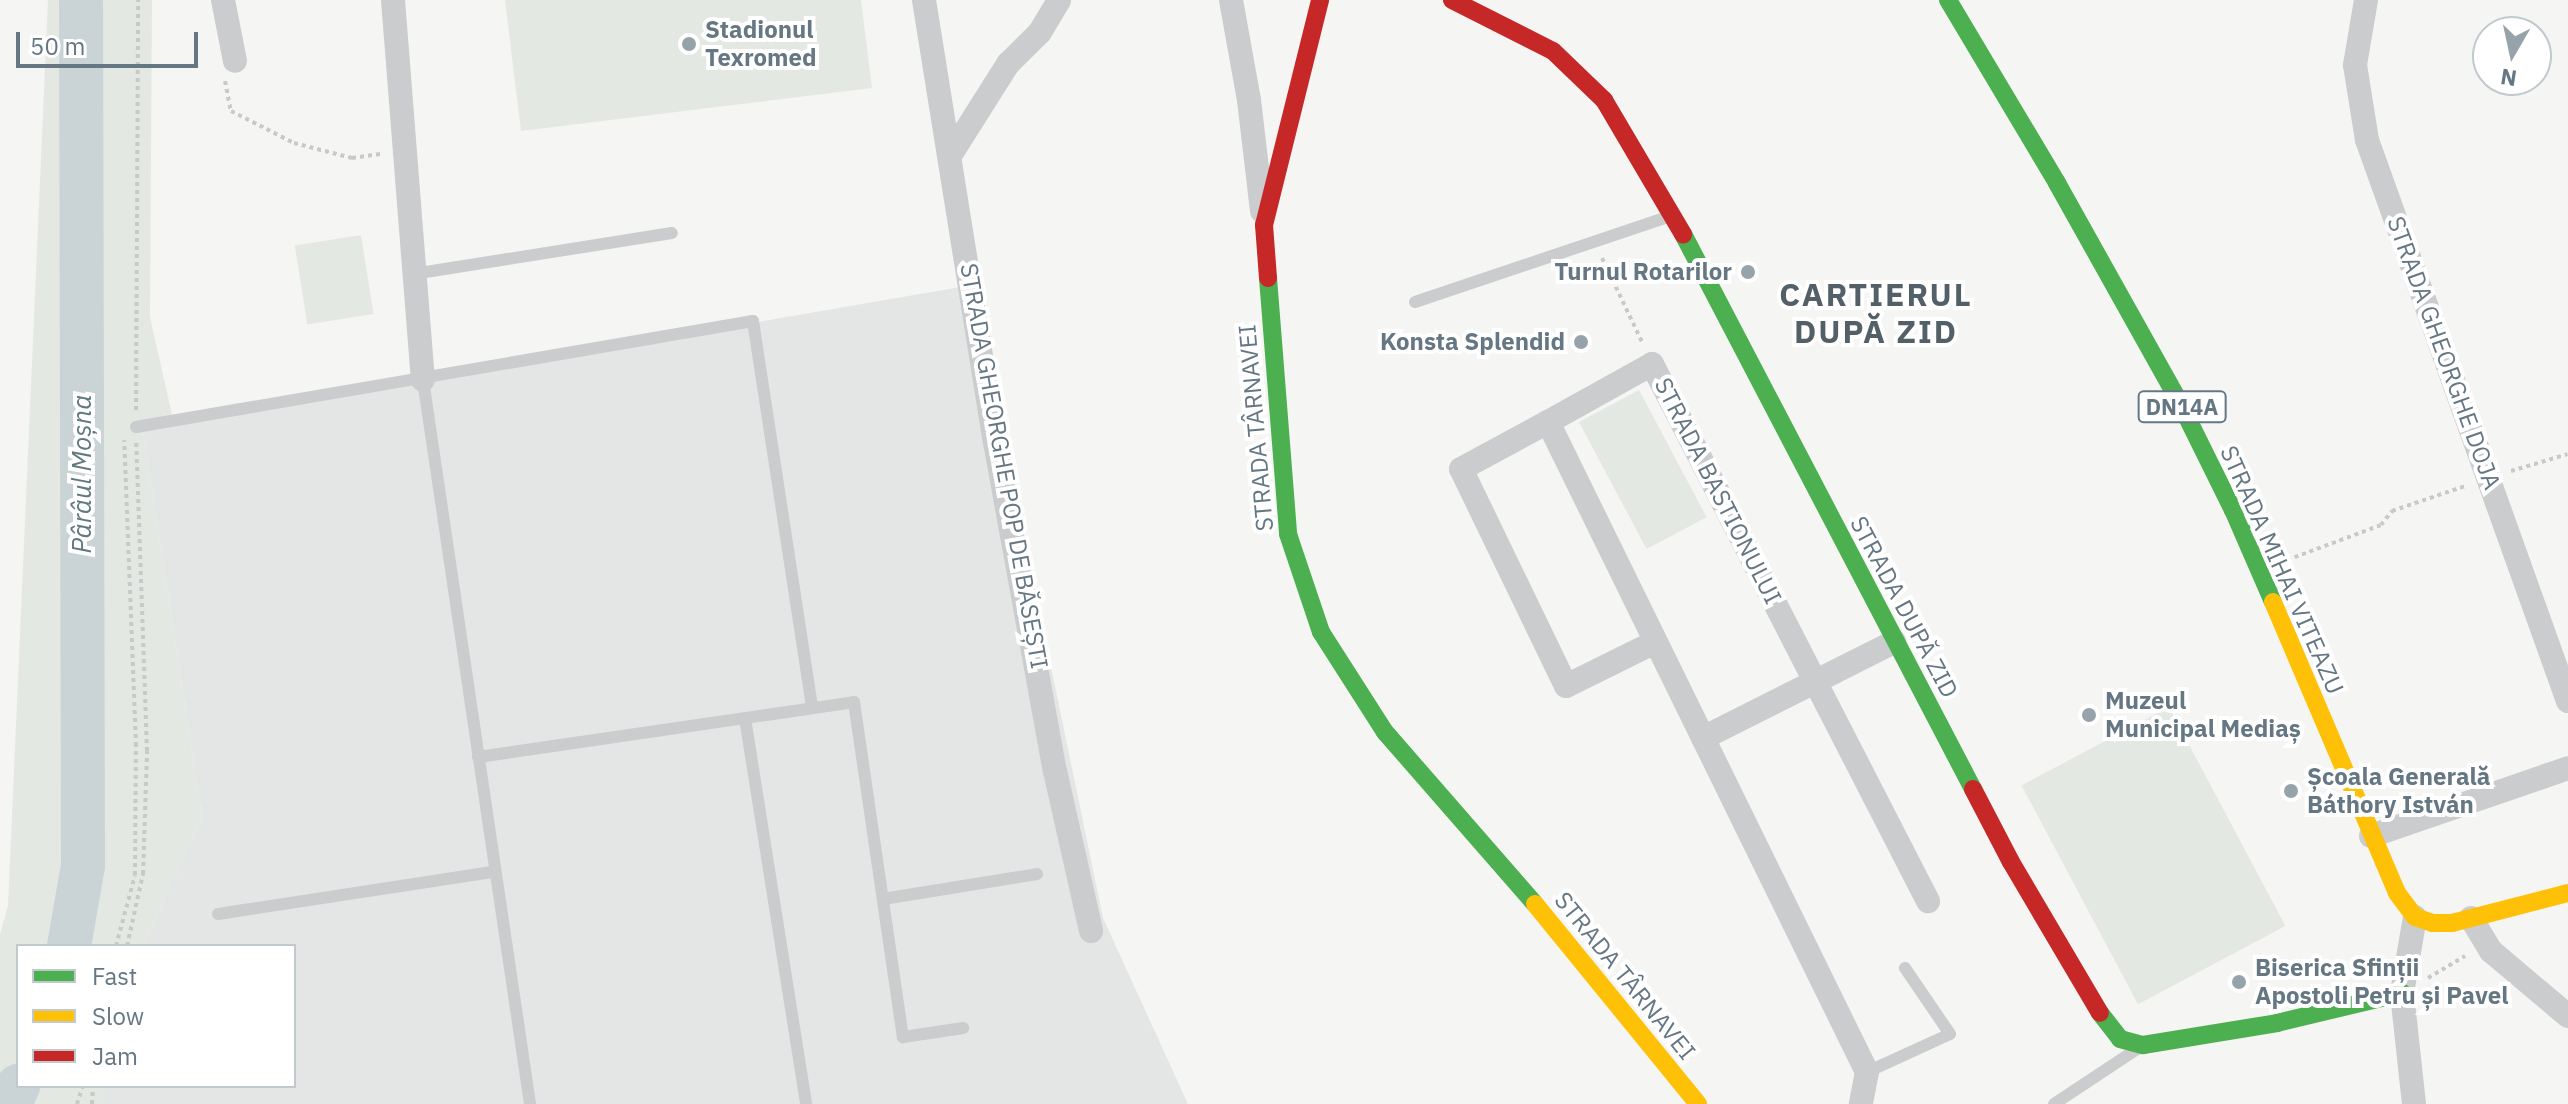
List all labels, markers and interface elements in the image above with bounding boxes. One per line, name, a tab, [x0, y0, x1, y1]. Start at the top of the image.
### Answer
scale bar	[20, 16, 202, 66]
place label: Stadionul Texromed	[705, 16, 817, 72]
north arrow	[2472, 16, 2552, 96]
text: 50 m	[30, 30, 85, 62]
marker: Stadionul Texromed	[680, 35, 698, 53]
text: N	[2498, 63, 2519, 94]
street label: STRADA GHEORGHE DOJA	[2381, 213, 2507, 493]
place label: Turnul Rotarilor	[1554, 258, 1732, 286]
street label: STRADA GHEORGHE POP DE BĂSEȘTI	[954, 261, 1054, 671]
marker: Turnul Rotarilor	[1739, 263, 1757, 281]
district label: CARTIERUL DUPĂ ZID	[1779, 276, 1973, 351]
street label: STRADA TÂRNAVEI	[1233, 323, 1279, 533]
place label: Konsta Splendid	[1380, 328, 1565, 356]
marker: Konsta Splendid	[1572, 333, 1590, 351]
street label: STRADA BASTIONULUI	[1648, 373, 1788, 609]
road number: DN14A	[2136, 389, 2228, 425]
water label: Pârâul Moșna	[66, 395, 98, 553]
street label: STRADA MIHAI VITEAZU	[2214, 441, 2350, 699]
street label: STRADA DUPĂ ZID	[1844, 511, 1964, 703]
place label: Muzeul Municipal Mediaș	[2105, 687, 2301, 743]
marker: Muzeul Municipal Mediaș	[2080, 706, 2098, 724]
place label: Școala Generală Báthory István	[2307, 763, 2491, 819]
marker: Școala Generală Báthory István	[2282, 782, 2300, 800]
street label: STRADA TÂRNAVEI	[1549, 886, 1701, 1066]
legend	[16, 944, 296, 1088]
place label: Biserica Sfinții Apostoli Petru și Pavel	[2255, 954, 2508, 1010]
text: Fast	[92, 960, 137, 992]
marker: Biserica Sfinții Apostoli Petru și Pavel	[2230, 973, 2248, 991]
text: Slow	[92, 1000, 144, 1032]
text: Jam	[92, 1040, 138, 1072]

